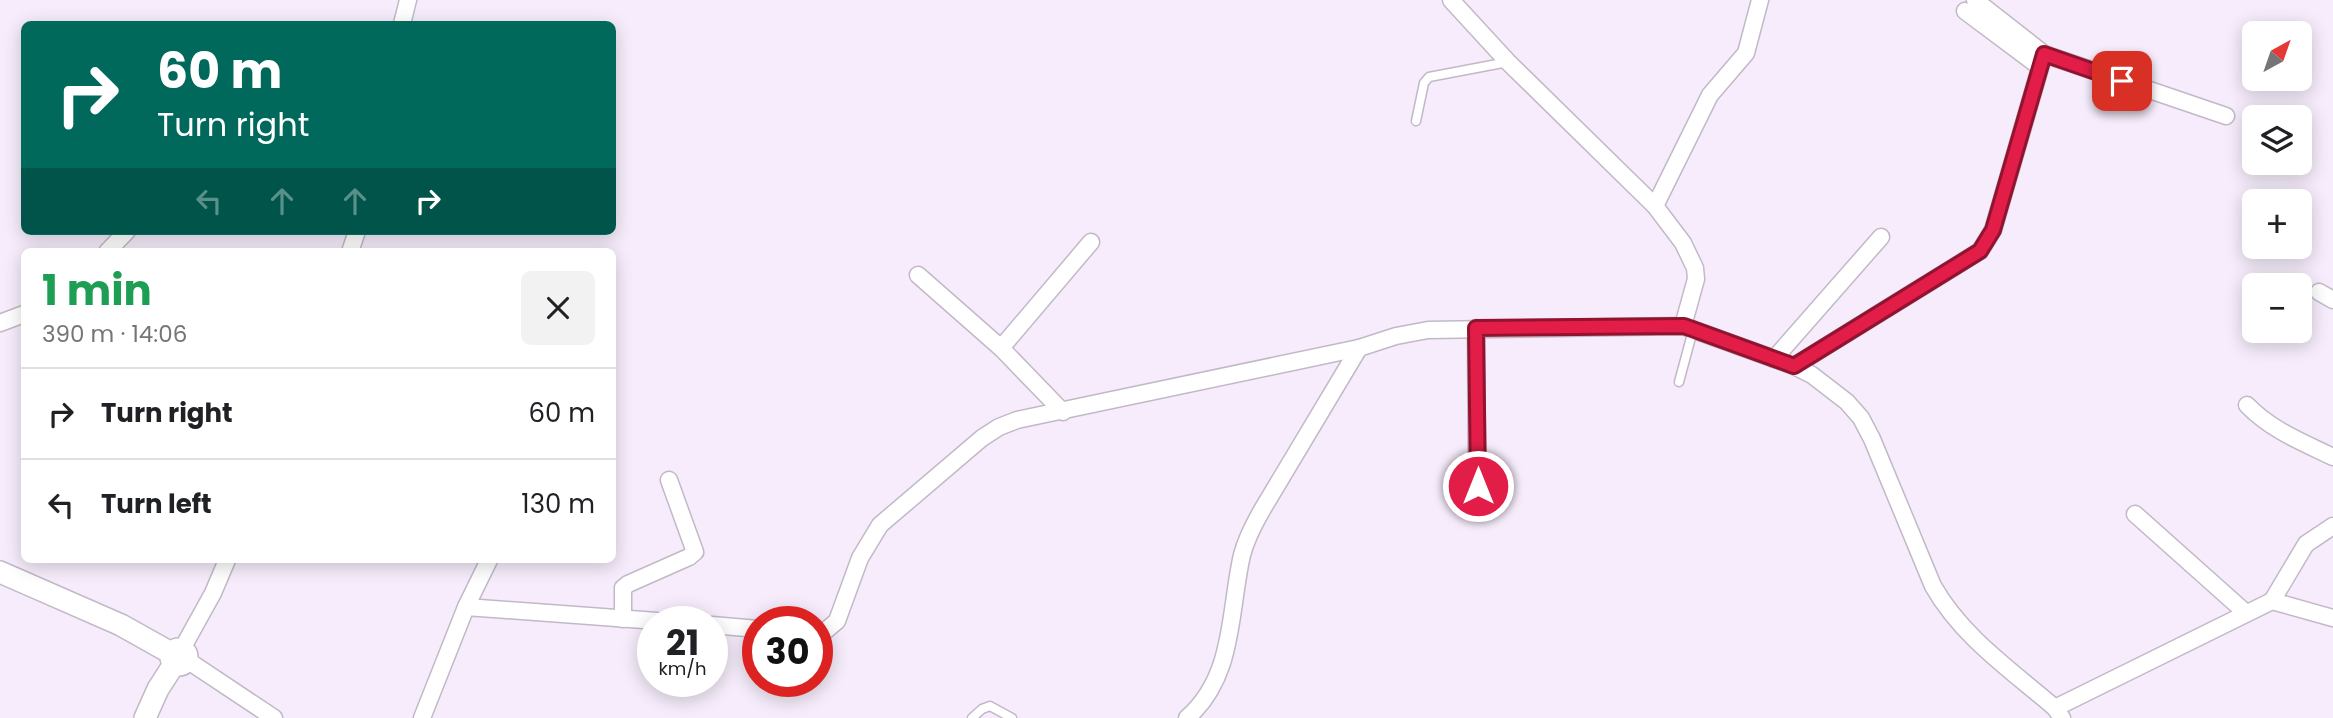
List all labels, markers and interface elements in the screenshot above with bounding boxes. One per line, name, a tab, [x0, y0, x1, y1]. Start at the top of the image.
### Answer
north arrow	[2242, 21, 2312, 91]
map controls	[2242, 21, 2312, 343]
text: 60 m	[157, 37, 282, 105]
icon: right	[42, 49, 133, 140]
pin	[2092, 51, 2152, 111]
icon: arrive	[2103, 62, 2141, 100]
text: Turn right	[157, 102, 309, 147]
button: layers	[2242, 105, 2312, 175]
icon: left	[190, 182, 228, 220]
icon: ahead	[263, 182, 301, 220]
icon: ahead	[336, 182, 374, 220]
icon: right	[409, 182, 447, 220]
button: +	[2242, 189, 2312, 259]
text: 1 min	[42, 261, 152, 320]
button: close	[521, 271, 595, 345]
button: −	[2242, 273, 2312, 343]
text: 390 m · 14:06	[42, 318, 187, 350]
icon: right	[42, 395, 80, 433]
text: Turn right	[101, 395, 233, 431]
text: 60 m	[528, 395, 595, 431]
position arrow	[1441, 449, 1515, 523]
icon: left	[42, 486, 80, 524]
text: Turn left	[101, 486, 212, 522]
text: 130 m	[521, 486, 595, 522]
speed limit sign: 30	[742, 606, 833, 697]
text: 21	[666, 618, 699, 667]
text: km/h	[659, 656, 706, 681]

